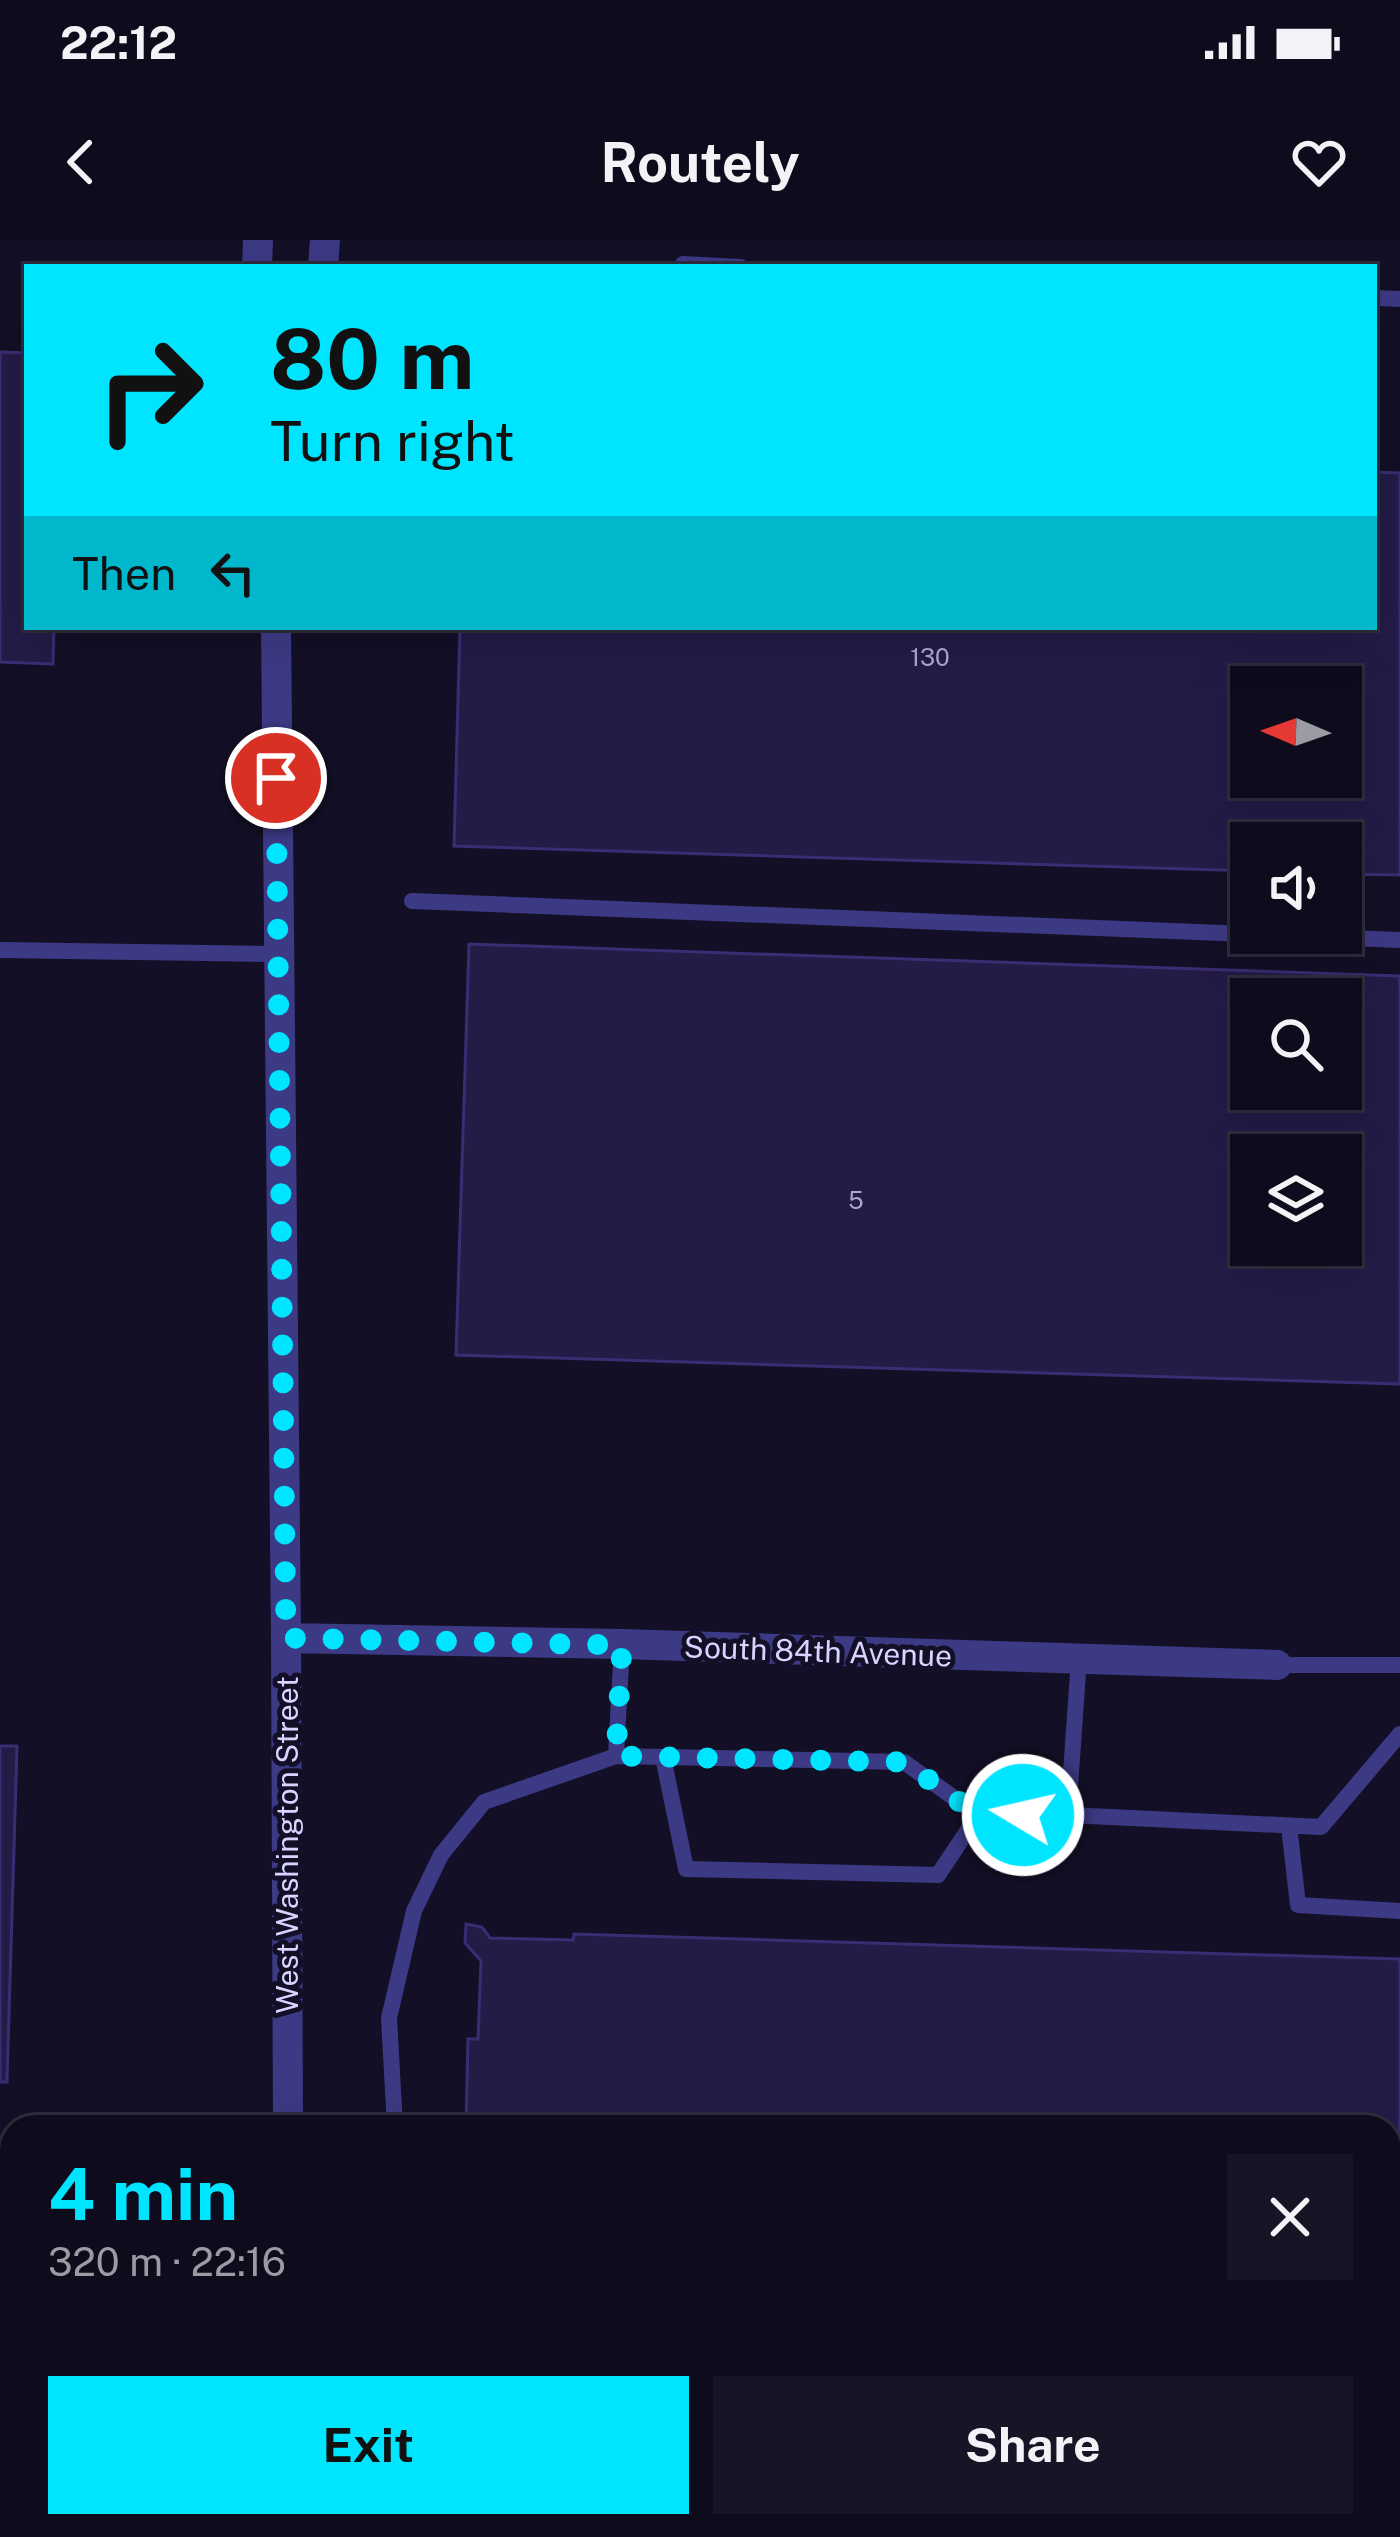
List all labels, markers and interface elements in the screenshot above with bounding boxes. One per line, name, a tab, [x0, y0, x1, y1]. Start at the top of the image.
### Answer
text: 22:12	[60, 16, 177, 69]
icon: back	[48, 129, 114, 195]
icon: heart	[1286, 129, 1352, 195]
text: Routely	[600, 131, 800, 194]
text: 80 m	[270, 309, 474, 408]
icon: right	[72, 312, 228, 468]
text: Turn right	[270, 410, 515, 473]
icon: left	[200, 540, 266, 606]
text: Then	[72, 547, 176, 600]
house number: 130	[910, 643, 950, 671]
north arrow	[1230, 666, 1362, 798]
map controls	[1230, 666, 1362, 1266]
pin	[225, 727, 327, 829]
icon: arrive	[243, 745, 309, 811]
button: sound	[1230, 822, 1362, 954]
button: search	[1230, 978, 1362, 1110]
button: layers	[1230, 1134, 1362, 1266]
house number: 5	[848, 1186, 864, 1214]
street label: South 84th Avenue	[683, 1628, 953, 1674]
street label: West Washington Street	[269, 1676, 305, 2014]
position arrow	[960, 1752, 1086, 1878]
text: 4 min	[48, 2152, 238, 2236]
button: close	[1227, 2154, 1353, 2280]
text: 320 m · 22:16	[48, 2239, 286, 2285]
button: Exit	[48, 2376, 689, 2514]
button: Share	[713, 2376, 1353, 2514]

